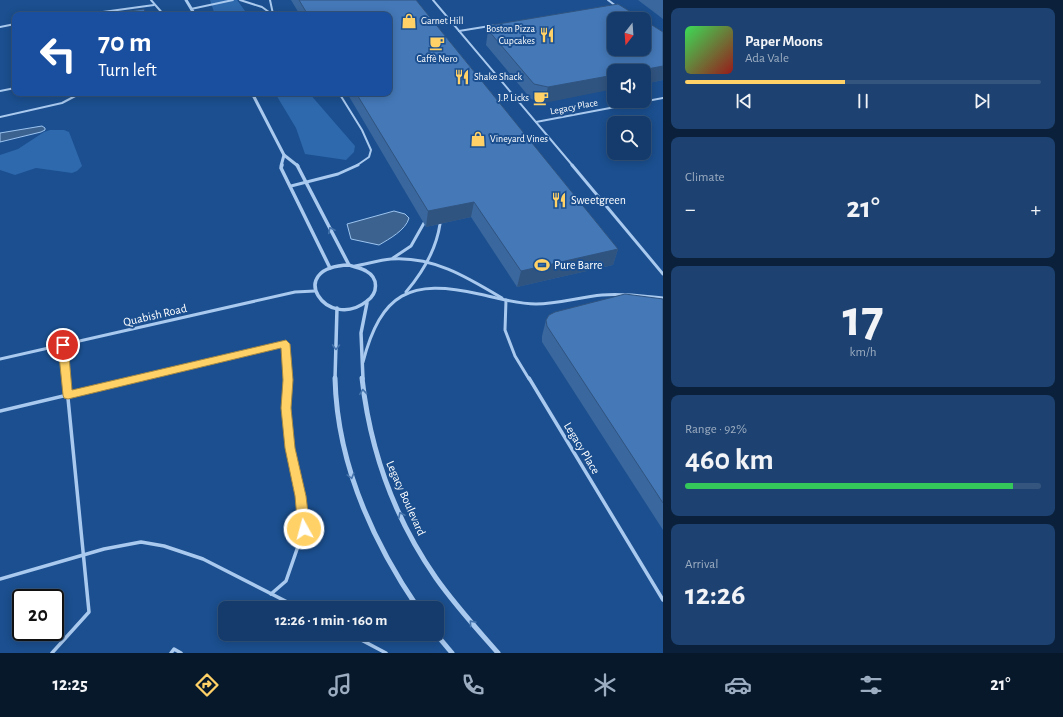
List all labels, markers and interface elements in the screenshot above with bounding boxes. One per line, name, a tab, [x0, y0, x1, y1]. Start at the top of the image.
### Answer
shop icon: Garnet Hill	[400, 12, 418, 30]
north arrow	[607, 12, 651, 56]
map controls	[607, 12, 651, 160]
place label: Garnet Hill	[421, 16, 463, 26]
place label: Boston Pizza Cupcakes	[486, 24, 535, 46]
restaurant icon: Boston Pizza Cupcakes	[538, 26, 556, 44]
icon: left	[32, 28, 84, 80]
text: 70 m	[98, 29, 152, 57]
cafe icon: Caffè Nero	[428, 34, 446, 52]
text: Paper Moons	[745, 34, 823, 49]
text: Ada Vale	[745, 52, 789, 65]
place label: Caffè Nero	[416, 54, 458, 64]
text: Turn left	[98, 62, 157, 80]
button: sound	[607, 64, 651, 108]
restaurant icon: Shake Shack	[453, 68, 471, 86]
place label: Shake Shack	[474, 72, 522, 82]
cafe icon: J.P. Licks	[532, 89, 550, 107]
icon: previous	[733, 90, 755, 112]
icon: pause	[852, 90, 874, 112]
icon: next	[971, 90, 993, 112]
place label: J.P. Licks	[498, 93, 529, 103]
street label: Legacy Place	[549, 97, 599, 117]
button: search	[607, 116, 651, 160]
shop icon: Vineyard Vines	[469, 130, 487, 148]
place label: Vineyard Vines	[490, 134, 548, 144]
text: Climate	[685, 171, 724, 184]
restaurant icon: Sweetgreen	[550, 191, 568, 209]
text: 21°	[846, 193, 880, 223]
place label: Sweetgreen	[571, 194, 626, 206]
text: −	[685, 198, 696, 220]
text: +	[1030, 198, 1041, 220]
one-way arrow	[329, 227, 336, 235]
sports icon: Pure Barre	[533, 256, 551, 274]
place label: Pure Barre	[554, 259, 603, 271]
text: 17	[842, 293, 884, 345]
street label: Quabish Road	[122, 302, 188, 329]
pin	[46, 328, 80, 362]
icon: arrive	[52, 334, 74, 356]
one-way arrow	[331, 344, 340, 350]
text: km/h	[850, 346, 876, 359]
one-way arrow	[359, 389, 368, 395]
street label: Legacy Place	[561, 420, 602, 476]
text: Range · 92%	[685, 423, 747, 436]
text: 460 km	[685, 445, 774, 475]
street label: Legacy Boulevard	[383, 459, 428, 538]
one-way arrow	[346, 473, 354, 479]
position arrow	[283, 508, 325, 550]
one-way arrow	[398, 512, 406, 520]
text: Arrival	[685, 558, 718, 571]
text: 12:26	[685, 580, 745, 610]
speed limit sign: 20	[12, 589, 64, 641]
text: 12:26 · 1 min · 160 m	[275, 613, 387, 628]
one-way arrow	[470, 621, 477, 628]
icon: directions	[193, 671, 221, 699]
icon: music	[326, 671, 354, 699]
icon: phone	[459, 671, 487, 699]
icon: climate	[591, 671, 619, 699]
icon: car	[724, 671, 752, 699]
icon: filters	[857, 671, 885, 699]
text: 12:25	[52, 676, 88, 694]
text: 21°	[990, 676, 1010, 694]

